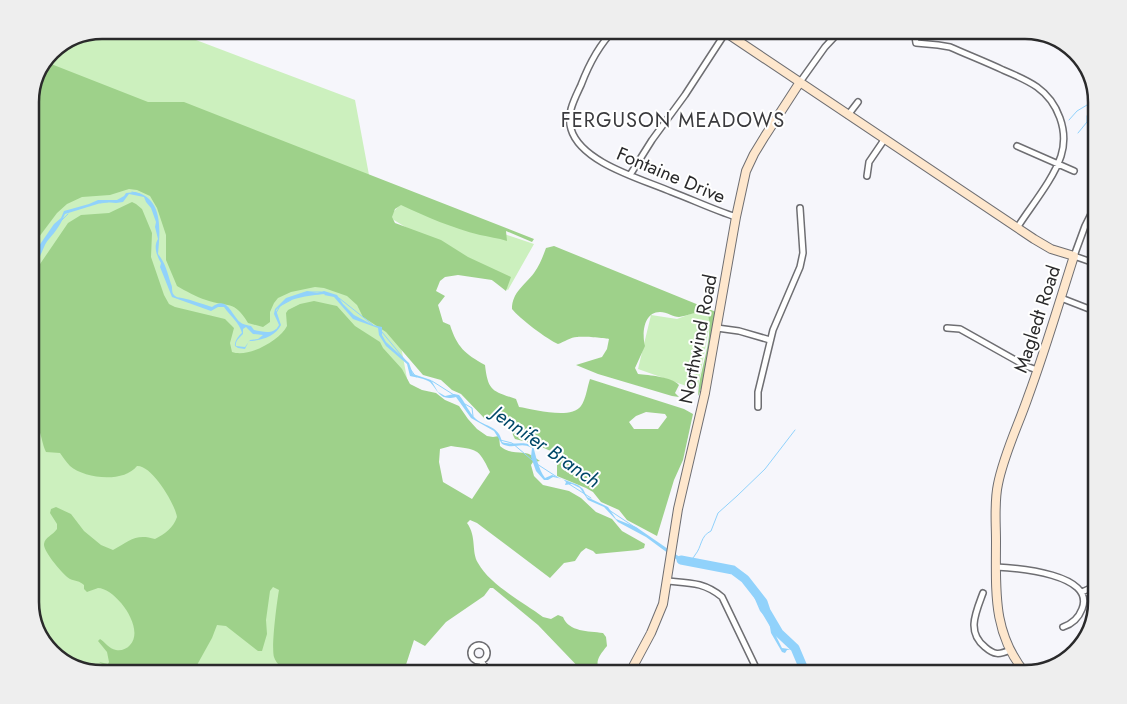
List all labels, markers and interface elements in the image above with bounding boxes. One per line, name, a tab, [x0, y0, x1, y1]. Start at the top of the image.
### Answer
district label: FERGUSON MEADOWS	[561, 106, 785, 135]
street label: Fontaine Drive	[613, 140, 730, 210]
street label: Magledt Road	[1007, 262, 1067, 376]
street label: Northwind Road	[672, 272, 724, 406]
water label: Jennifer Branch	[483, 397, 606, 495]

